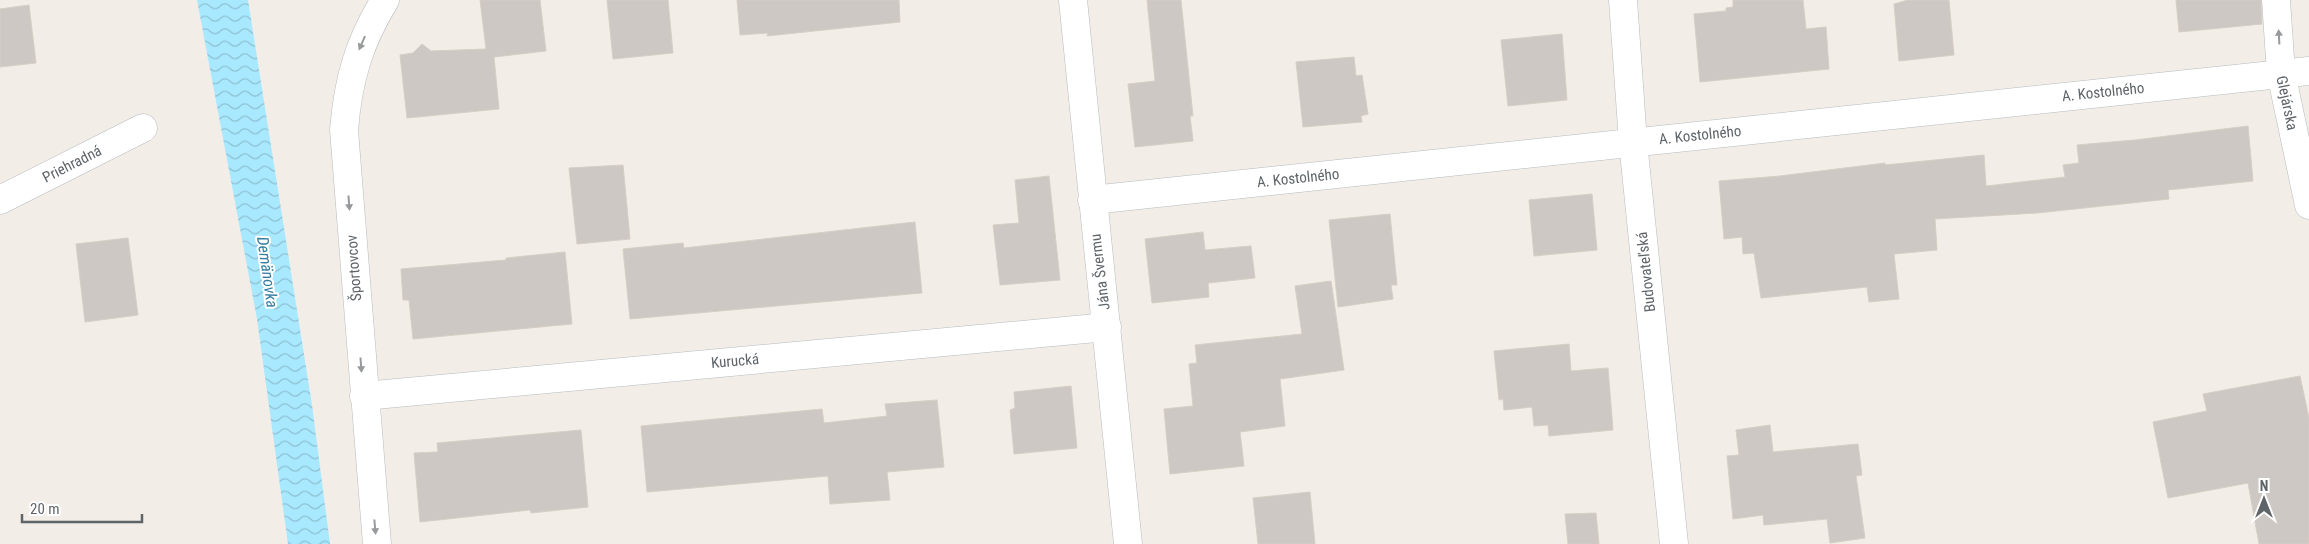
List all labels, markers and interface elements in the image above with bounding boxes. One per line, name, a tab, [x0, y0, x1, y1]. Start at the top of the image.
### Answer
one-way arrow	[2274, 28, 2282, 44]
one-way arrow	[357, 36, 365, 50]
street label: Glejárska	[2272, 74, 2302, 132]
street label: A. Kostolného	[2061, 79, 2145, 105]
street label: A. Kostolného	[1658, 122, 1742, 148]
street label: Priehradná	[39, 141, 105, 187]
street label: A. Kostolného	[1256, 165, 1340, 191]
one-way arrow	[345, 195, 353, 211]
street label: Budovateľská	[1633, 231, 1659, 313]
street label: Jána Švermu	[1086, 233, 1114, 311]
street label: Športovcov	[343, 234, 365, 302]
water label: Demänovka	[253, 235, 282, 309]
street label: Kurucká	[710, 350, 760, 372]
one-way arrow	[358, 357, 366, 373]
north arrow	[2239, 474, 2289, 524]
text: N	[2260, 478, 2268, 494]
scale bar	[22, 492, 142, 524]
text: 20 m	[30, 500, 60, 518]
one-way arrow	[371, 519, 379, 535]

